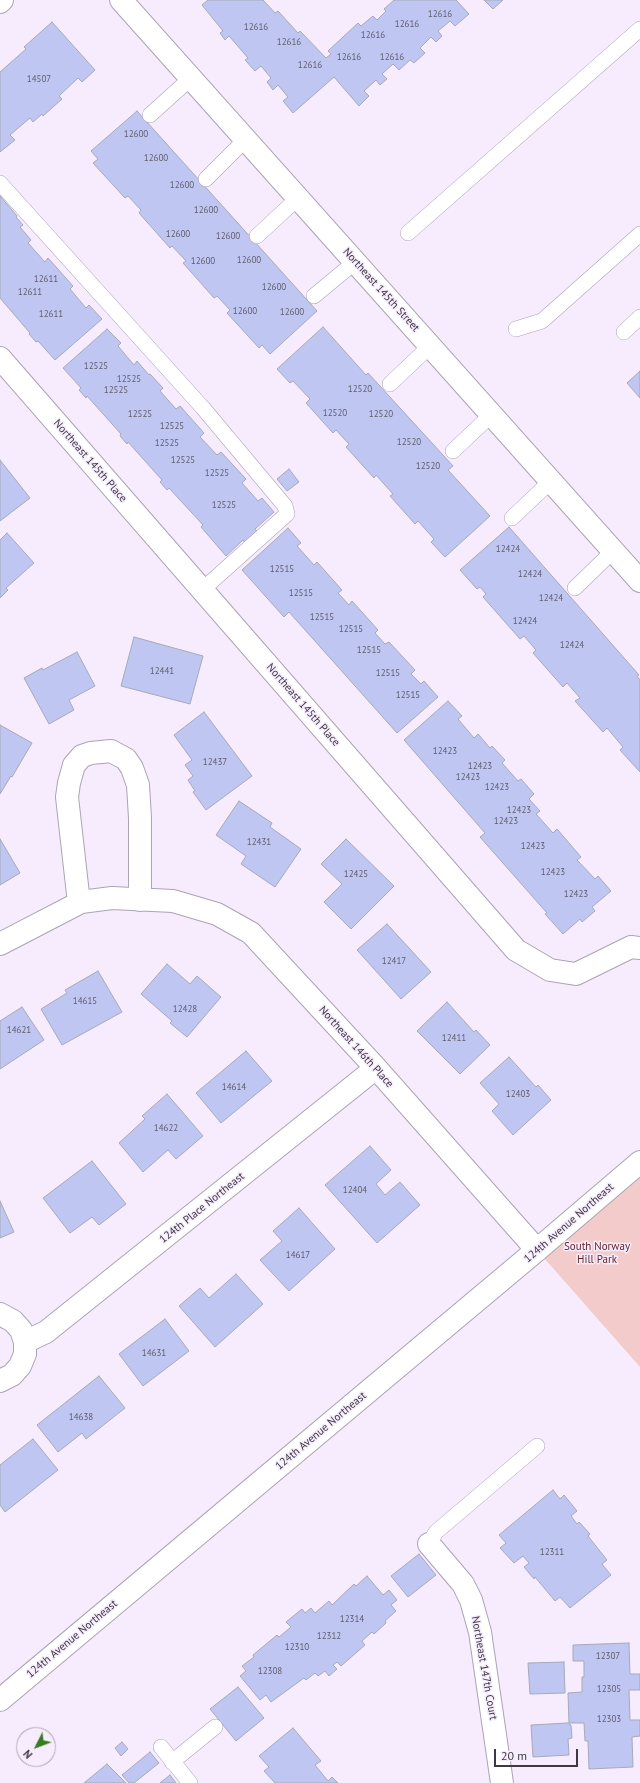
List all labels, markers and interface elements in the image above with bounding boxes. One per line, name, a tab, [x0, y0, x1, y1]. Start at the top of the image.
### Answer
house number: 12616	[428, 9, 452, 19]
house number: 12616	[395, 19, 419, 29]
house number: 12616	[244, 22, 268, 32]
house number: 12616	[361, 30, 385, 40]
house number: 12616	[277, 37, 301, 47]
house number: 12616	[337, 52, 361, 62]
house number: 12616	[380, 52, 404, 62]
house number: 12616	[298, 60, 322, 70]
house number: 14507	[27, 74, 51, 84]
house number: 12600	[124, 129, 148, 139]
house number: 12600	[144, 153, 168, 163]
house number: 12600	[170, 180, 194, 190]
house number: 12600	[194, 205, 218, 215]
house number: 12600	[166, 229, 190, 239]
house number: 12600	[216, 231, 240, 241]
street label: Northeast 145th Street	[340, 245, 422, 335]
house number: 12600	[237, 255, 261, 265]
house number: 12600	[191, 256, 215, 266]
house number: 12611	[34, 274, 58, 284]
house number: 12600	[262, 282, 286, 292]
house number: 12611	[18, 287, 42, 297]
house number: 12600	[233, 306, 257, 316]
house number: 12600	[280, 307, 304, 317]
house number: 12611	[39, 309, 63, 319]
house number: 12525	[84, 361, 108, 371]
house number: 12525	[117, 374, 141, 384]
house number: 12520	[348, 384, 372, 394]
house number: 12525	[104, 385, 128, 395]
house number: 12520	[323, 408, 347, 418]
house number: 12525	[128, 409, 152, 419]
house number: 12520	[369, 409, 393, 419]
street label: Northeast 145th Place	[50, 417, 130, 505]
house number: 12525	[160, 421, 184, 431]
house number: 12520	[397, 437, 421, 447]
house number: 12525	[155, 438, 179, 448]
house number: 12525	[171, 455, 195, 465]
house number: 12520	[416, 461, 440, 471]
house number: 12525	[205, 468, 229, 478]
house number: 12525	[212, 500, 236, 510]
house number: 12424	[496, 544, 520, 554]
house number: 12515	[270, 564, 294, 574]
house number: 12424	[518, 569, 542, 579]
house number: 12515	[289, 588, 313, 598]
house number: 12424	[539, 593, 563, 603]
house number: 12515	[310, 612, 334, 622]
house number: 12424	[513, 616, 537, 626]
house number: 12515	[339, 624, 363, 634]
house number: 12424	[560, 640, 584, 650]
house number: 12515	[357, 645, 381, 655]
street label: Northeast 145th Place	[263, 661, 343, 749]
house number: 12441	[150, 666, 174, 676]
house number: 12515	[376, 668, 400, 678]
house number: 12515	[396, 690, 420, 700]
house number: 12423	[433, 746, 457, 756]
house number: 12437	[203, 757, 227, 767]
house number: 12423	[468, 761, 492, 771]
house number: 12423	[456, 772, 480, 782]
house number: 12423	[485, 782, 509, 792]
house number: 12423	[507, 805, 531, 815]
house number: 12423	[494, 816, 518, 826]
house number: 12431	[247, 837, 271, 847]
house number: 12423	[521, 841, 545, 851]
house number: 12423	[541, 867, 565, 877]
house number: 12425	[344, 869, 368, 879]
house number: 12423	[564, 889, 588, 899]
house number: 12417	[382, 956, 406, 966]
house number: 14615	[73, 996, 97, 1006]
street label: Northeast 146th Place	[316, 1003, 396, 1091]
house number: 12428	[173, 1004, 197, 1014]
house number: 14621	[7, 1025, 31, 1035]
house number: 12411	[442, 1033, 466, 1043]
house number: 14614	[222, 1082, 246, 1092]
house number: 12403	[506, 1089, 530, 1099]
house number: 14622	[154, 1123, 178, 1133]
street label: 124th Place Northeast	[157, 1170, 247, 1246]
street label: 124th Avenue Northeast	[521, 1180, 617, 1266]
house number: 12404	[343, 1185, 367, 1195]
park label: South Norway Hill Park	[564, 1240, 630, 1266]
house number: 14617	[286, 1250, 310, 1260]
house number: 14631	[142, 1348, 166, 1358]
street label: 124th Avenue Northeast	[273, 1389, 369, 1473]
house number: 14638	[69, 1412, 93, 1422]
house number: 12311	[540, 1547, 564, 1557]
street label: 124th Avenue Northeast	[24, 1597, 120, 1681]
house number: 12314	[340, 1614, 364, 1624]
street label: Northeast 147th Court	[468, 1615, 500, 1721]
house number: 12312	[317, 1631, 341, 1641]
house number: 12310	[285, 1642, 309, 1652]
house number: 12307	[596, 1651, 620, 1661]
house number: 12308	[258, 1666, 282, 1676]
house number: 12305	[597, 1684, 621, 1694]
house number: 12303	[597, 1714, 621, 1724]
north arrow	[16, 1727, 56, 1767]
scale bar	[496, 1741, 580, 1767]
text: N	[20, 1747, 35, 1762]
text: 20 m	[501, 1748, 527, 1763]

